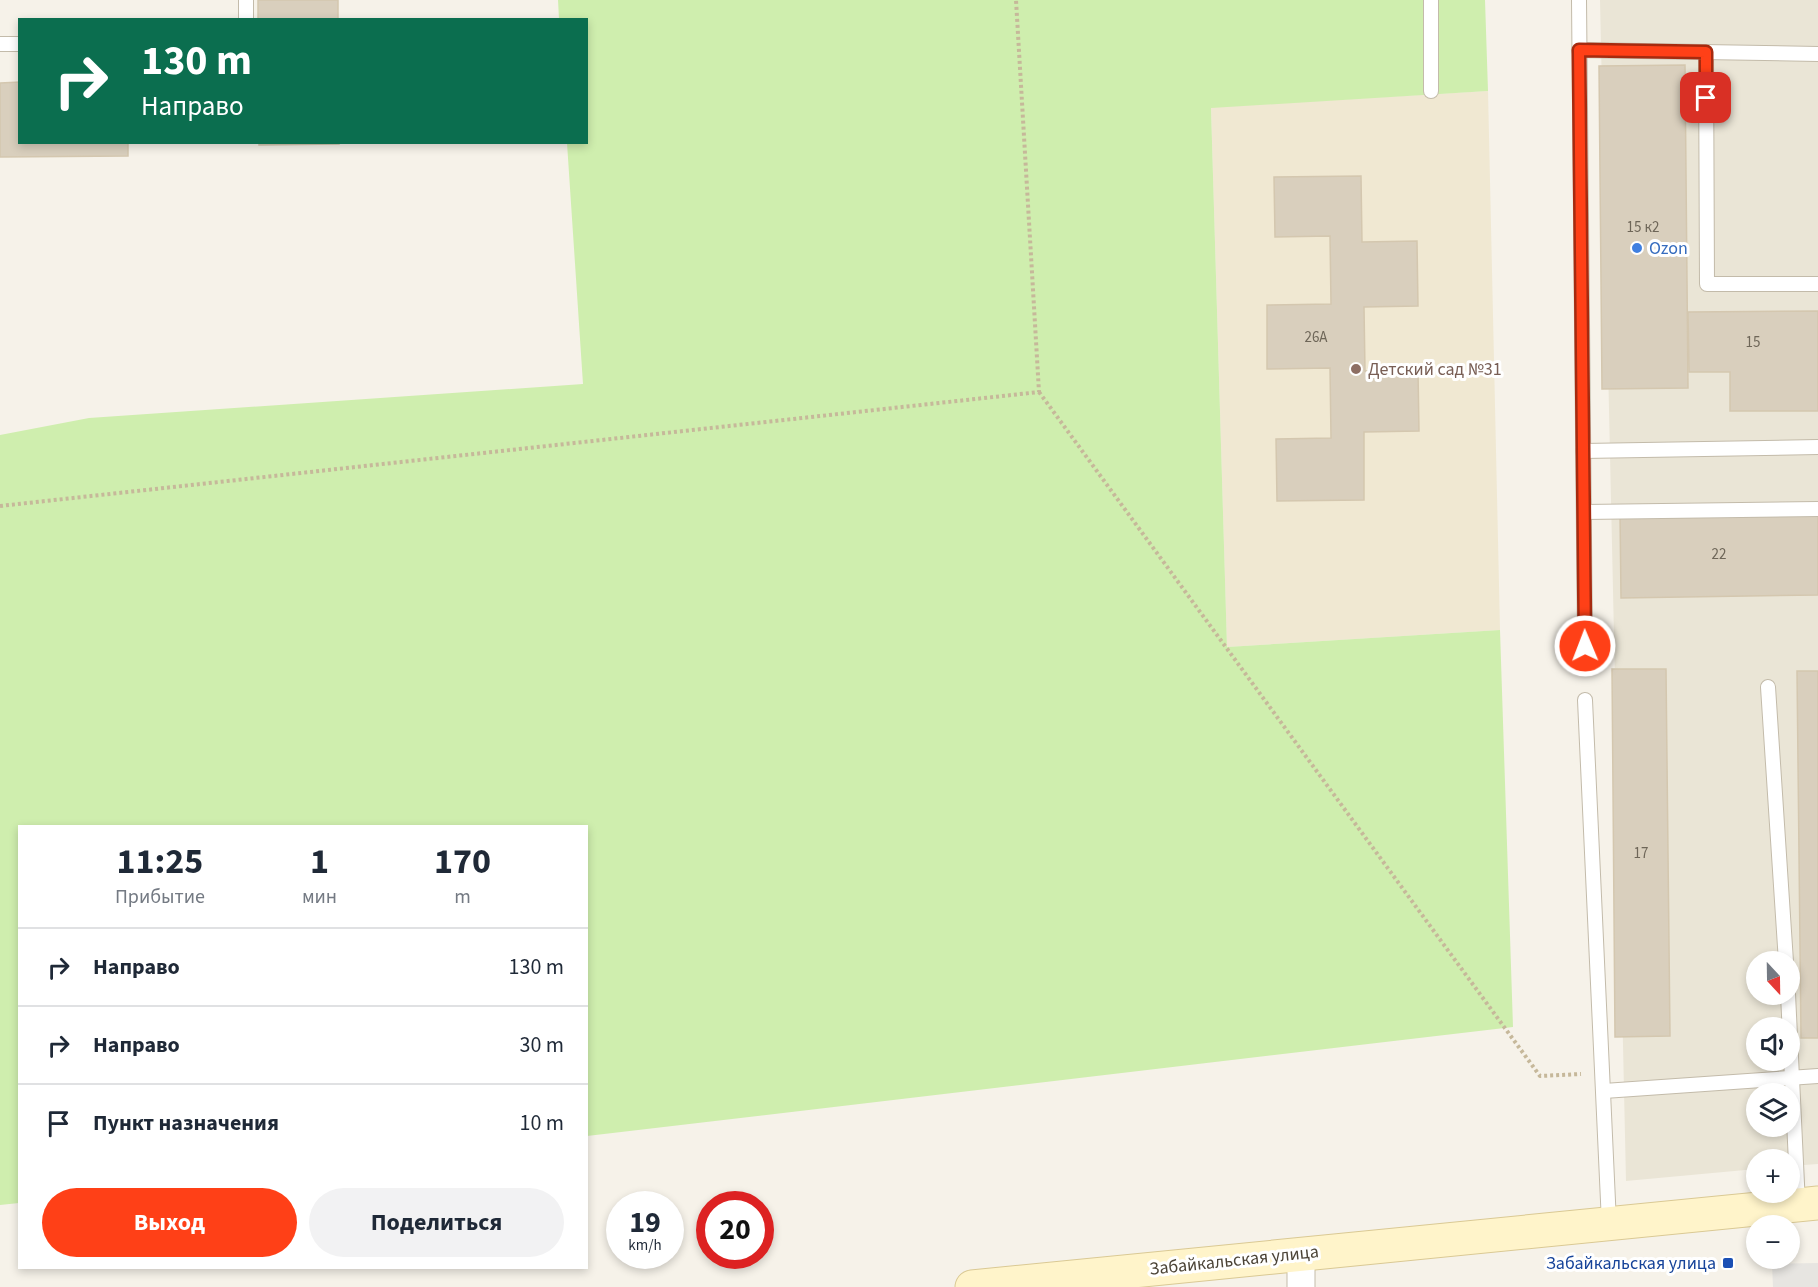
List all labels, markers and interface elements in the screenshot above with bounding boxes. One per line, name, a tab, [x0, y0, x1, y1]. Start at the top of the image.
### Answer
text: 130 m	[141, 31, 252, 91]
icon: right	[42, 42, 120, 120]
pin	[1680, 72, 1731, 123]
icon: arrive	[1689, 81, 1722, 114]
text: Направо	[141, 87, 244, 126]
house number: 15 к2	[1627, 217, 1659, 238]
place label: Ozon	[1649, 236, 1688, 261]
marker: Ozon	[1630, 241, 1644, 255]
house number: 26А	[1304, 327, 1328, 348]
house number: 15	[1746, 332, 1760, 353]
place label: Детский сад №31	[1368, 357, 1502, 382]
marker: Детский сад №31	[1349, 362, 1363, 376]
house number: 22	[1712, 544, 1726, 565]
position arrow	[1553, 614, 1617, 678]
text: 11:25	[117, 836, 203, 887]
text: 1	[310, 836, 329, 887]
text: 170	[434, 836, 491, 887]
house number: 17	[1634, 843, 1648, 864]
text: Прибытие	[115, 883, 205, 911]
text: мин	[302, 883, 337, 911]
text: m	[454, 883, 471, 911]
icon: right	[42, 951, 75, 984]
text: Направо	[93, 951, 180, 983]
text: 130 m	[509, 951, 564, 983]
north arrow	[1746, 951, 1800, 1005]
map controls	[1746, 951, 1800, 1269]
button: sound	[1746, 1017, 1800, 1071]
icon: right	[42, 1029, 75, 1062]
text: Направо	[93, 1029, 180, 1061]
text: 30 m	[519, 1029, 564, 1061]
button: layers	[1746, 1083, 1800, 1137]
icon: arrive	[42, 1107, 75, 1140]
text: Пункт назначения	[93, 1107, 279, 1139]
text: 10 m	[519, 1107, 564, 1139]
button: +	[1746, 1149, 1800, 1203]
button: Выход	[42, 1188, 297, 1257]
button: Поделиться	[309, 1188, 564, 1257]
speed limit sign: 20	[696, 1191, 774, 1269]
text: 19	[629, 1201, 661, 1244]
button: −	[1746, 1215, 1800, 1269]
text: km/h	[628, 1235, 662, 1256]
street label: Забайкальская улица	[1148, 1239, 1320, 1282]
place label: Забайкальская улица	[1546, 1251, 1716, 1276]
marker: Забайкальская улица	[1721, 1256, 1735, 1270]

